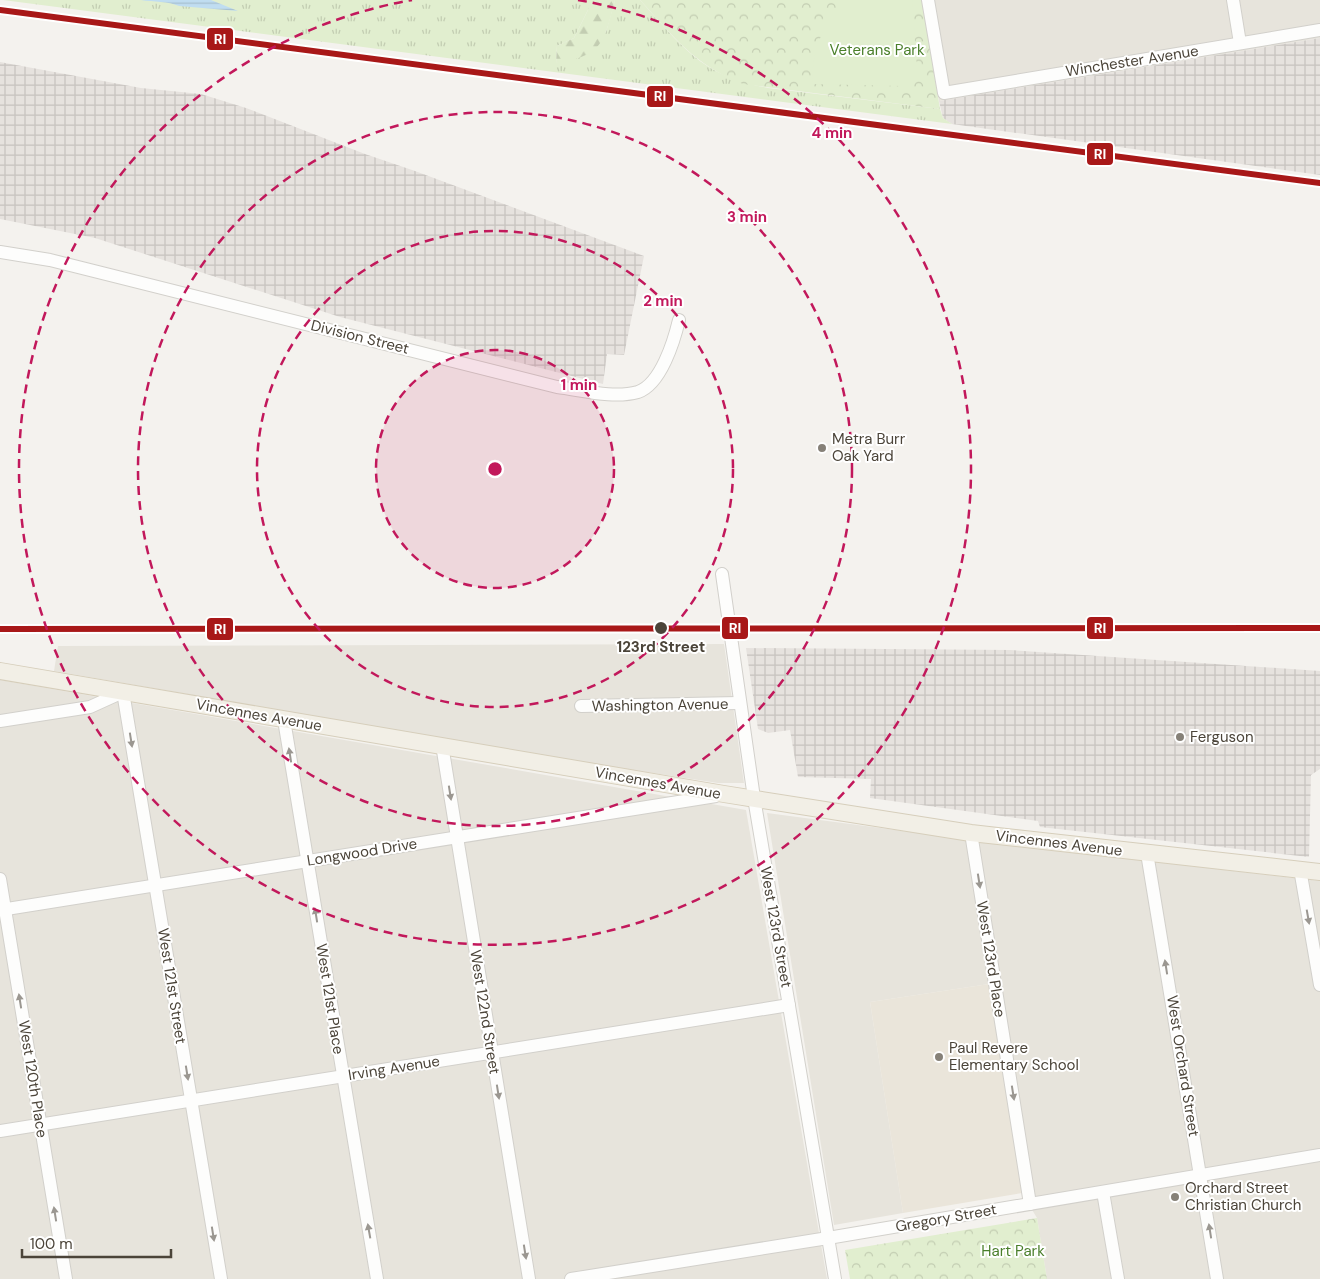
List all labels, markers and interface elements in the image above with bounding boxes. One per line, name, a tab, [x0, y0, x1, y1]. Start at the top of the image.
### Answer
line badge: RI	[206, 27, 234, 51]
text: RI	[214, 30, 226, 48]
park label: Veterans Park	[830, 40, 925, 60]
street label: Winchester Avenue	[1064, 41, 1200, 81]
line badge: RI	[646, 85, 674, 108]
text: RI	[654, 87, 666, 105]
text: 4 min	[812, 123, 852, 143]
line badge: RI	[1086, 142, 1114, 166]
text: RI	[1094, 145, 1106, 163]
text: 3 min	[727, 207, 767, 227]
text: 2 min	[643, 291, 683, 311]
street label: Division Street	[309, 315, 411, 359]
text: 1 min	[561, 375, 597, 395]
place label: Metra Burr Oak Yard	[832, 429, 906, 466]
marker: Metra Burr Oak Yard	[816, 442, 828, 454]
centre of rings	[486, 460, 504, 478]
line badge: RI	[721, 616, 749, 640]
line badge: RI	[1086, 616, 1114, 640]
line badge: RI	[206, 617, 234, 641]
text: RI	[729, 619, 741, 637]
text: RI	[1094, 619, 1106, 637]
text: RI	[214, 620, 226, 638]
marker: 123rd Street	[653, 620, 669, 636]
place label: 123rd Street	[617, 637, 705, 657]
street label: Vincennes Avenue	[194, 694, 324, 736]
street label: Washington Avenue	[591, 694, 729, 716]
place label: Ferguson	[1190, 727, 1254, 747]
marker: Ferguson	[1174, 731, 1186, 743]
one-way arrow	[128, 733, 136, 749]
one-way arrow	[285, 747, 293, 763]
street label: Vincennes Avenue	[593, 762, 723, 804]
one-way arrow	[446, 786, 454, 802]
street label: Vincennes Avenue	[994, 825, 1124, 861]
street label: Longwood Drive	[305, 833, 419, 871]
street label: West 123rd Street	[755, 865, 797, 989]
one-way arrow	[975, 873, 983, 889]
street label: West 123rd Place	[972, 899, 1010, 1019]
one-way arrow	[312, 907, 320, 923]
one-way arrow	[1305, 909, 1313, 925]
street label: West 121st Street	[153, 927, 191, 1045]
street label: West 121st Place	[311, 942, 349, 1056]
street label: West 122nd Street	[465, 948, 505, 1076]
one-way arrow	[1162, 959, 1170, 975]
one-way arrow	[16, 993, 24, 1009]
street label: West Orchard Street	[1162, 994, 1204, 1138]
street label: West 120th Place	[14, 1019, 52, 1139]
place label: Paul Revere Elementary School	[949, 1038, 1079, 1075]
street label: Irving Avenue	[347, 1051, 441, 1085]
marker: Paul Revere Elementary School	[933, 1051, 945, 1063]
one-way arrow	[183, 1066, 191, 1082]
one-way arrow	[495, 1084, 503, 1100]
one-way arrow	[1009, 1085, 1017, 1101]
place label: Orchard Street Christian Church	[1185, 1178, 1301, 1215]
marker: Orchard Street Christian Church	[1169, 1191, 1181, 1203]
street label: Gregory Street	[894, 1199, 998, 1237]
one-way arrow	[50, 1205, 58, 1221]
one-way arrow	[1205, 1222, 1213, 1238]
one-way arrow	[364, 1223, 372, 1239]
scale bar	[22, 1226, 171, 1258]
one-way arrow	[210, 1226, 218, 1242]
text: 100 m	[30, 1234, 73, 1254]
park label: Hart Park	[981, 1241, 1045, 1261]
one-way arrow	[521, 1245, 529, 1261]

